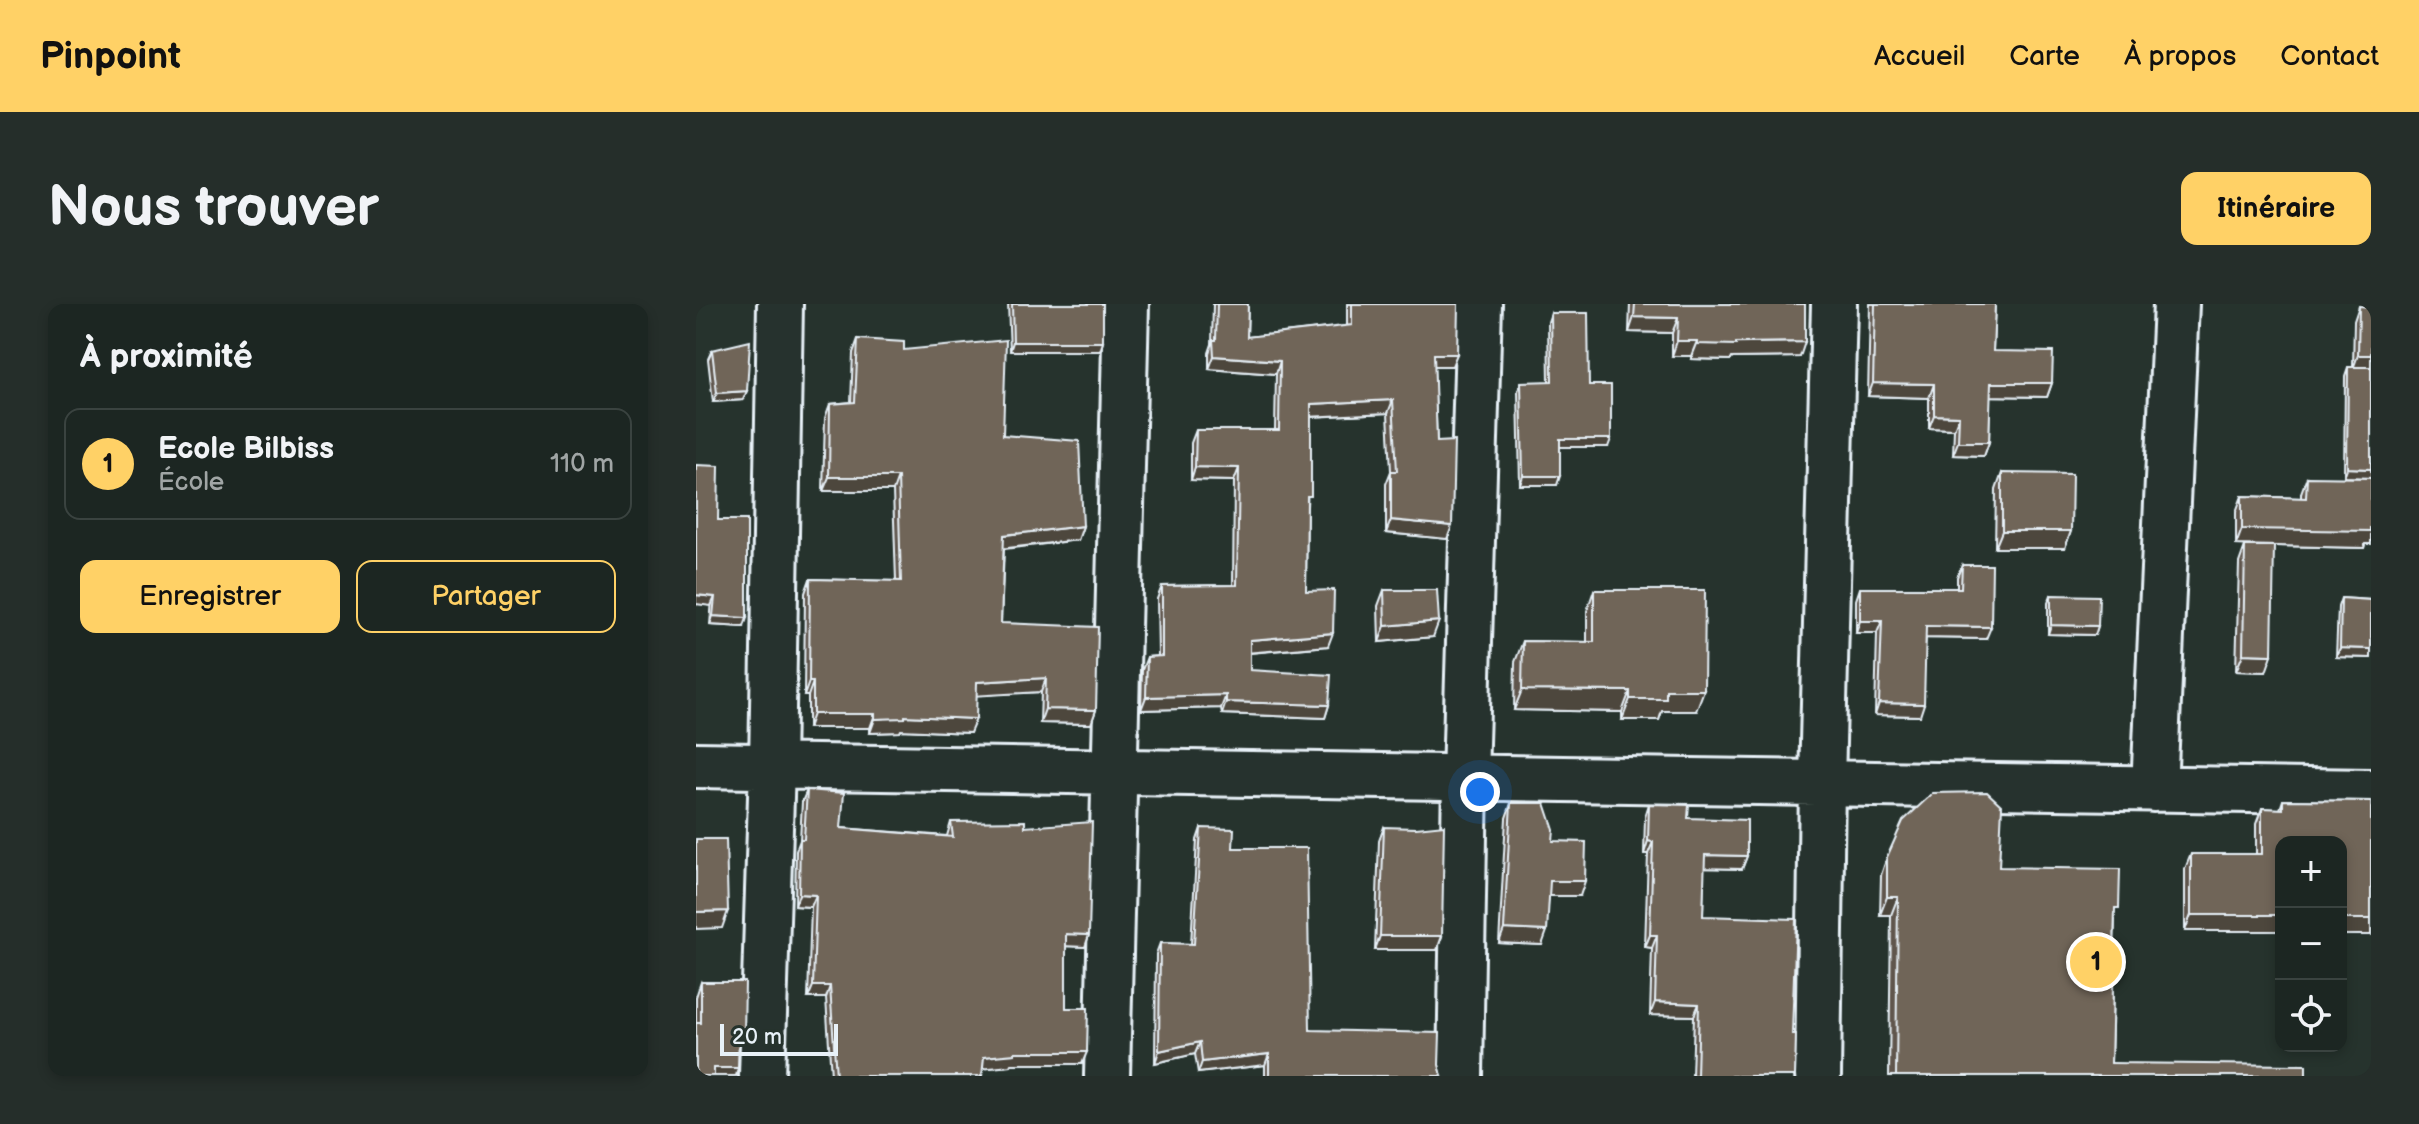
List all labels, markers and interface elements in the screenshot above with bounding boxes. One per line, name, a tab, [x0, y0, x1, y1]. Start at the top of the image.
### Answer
text: Pinpoint	[40, 34, 181, 79]
text: Accueil	[1874, 40, 1965, 73]
text: Carte	[2009, 40, 2080, 73]
text: À propos	[2124, 40, 2236, 73]
text: Contact	[2280, 40, 2379, 73]
button: Itinéraire	[2181, 172, 2371, 245]
text: Nous trouver	[48, 175, 379, 242]
text: À proximité	[80, 336, 253, 377]
text: Ecole Bilbiss	[158, 431, 334, 467]
text: 1	[103, 449, 113, 480]
text: 110 m	[550, 449, 614, 480]
text: École	[158, 467, 224, 498]
button: Enregistrer	[80, 560, 340, 633]
button: Partager	[356, 560, 616, 633]
your location	[1460, 772, 1500, 812]
map controls	[2275, 836, 2347, 1052]
button: +	[2275, 836, 2347, 908]
button: −	[2275, 908, 2347, 980]
pin: 1	[2070, 932, 2122, 992]
button: locate	[2275, 980, 2347, 1052]
scale bar	[720, 1020, 838, 1056]
text: 20 m	[732, 1024, 782, 1051]

